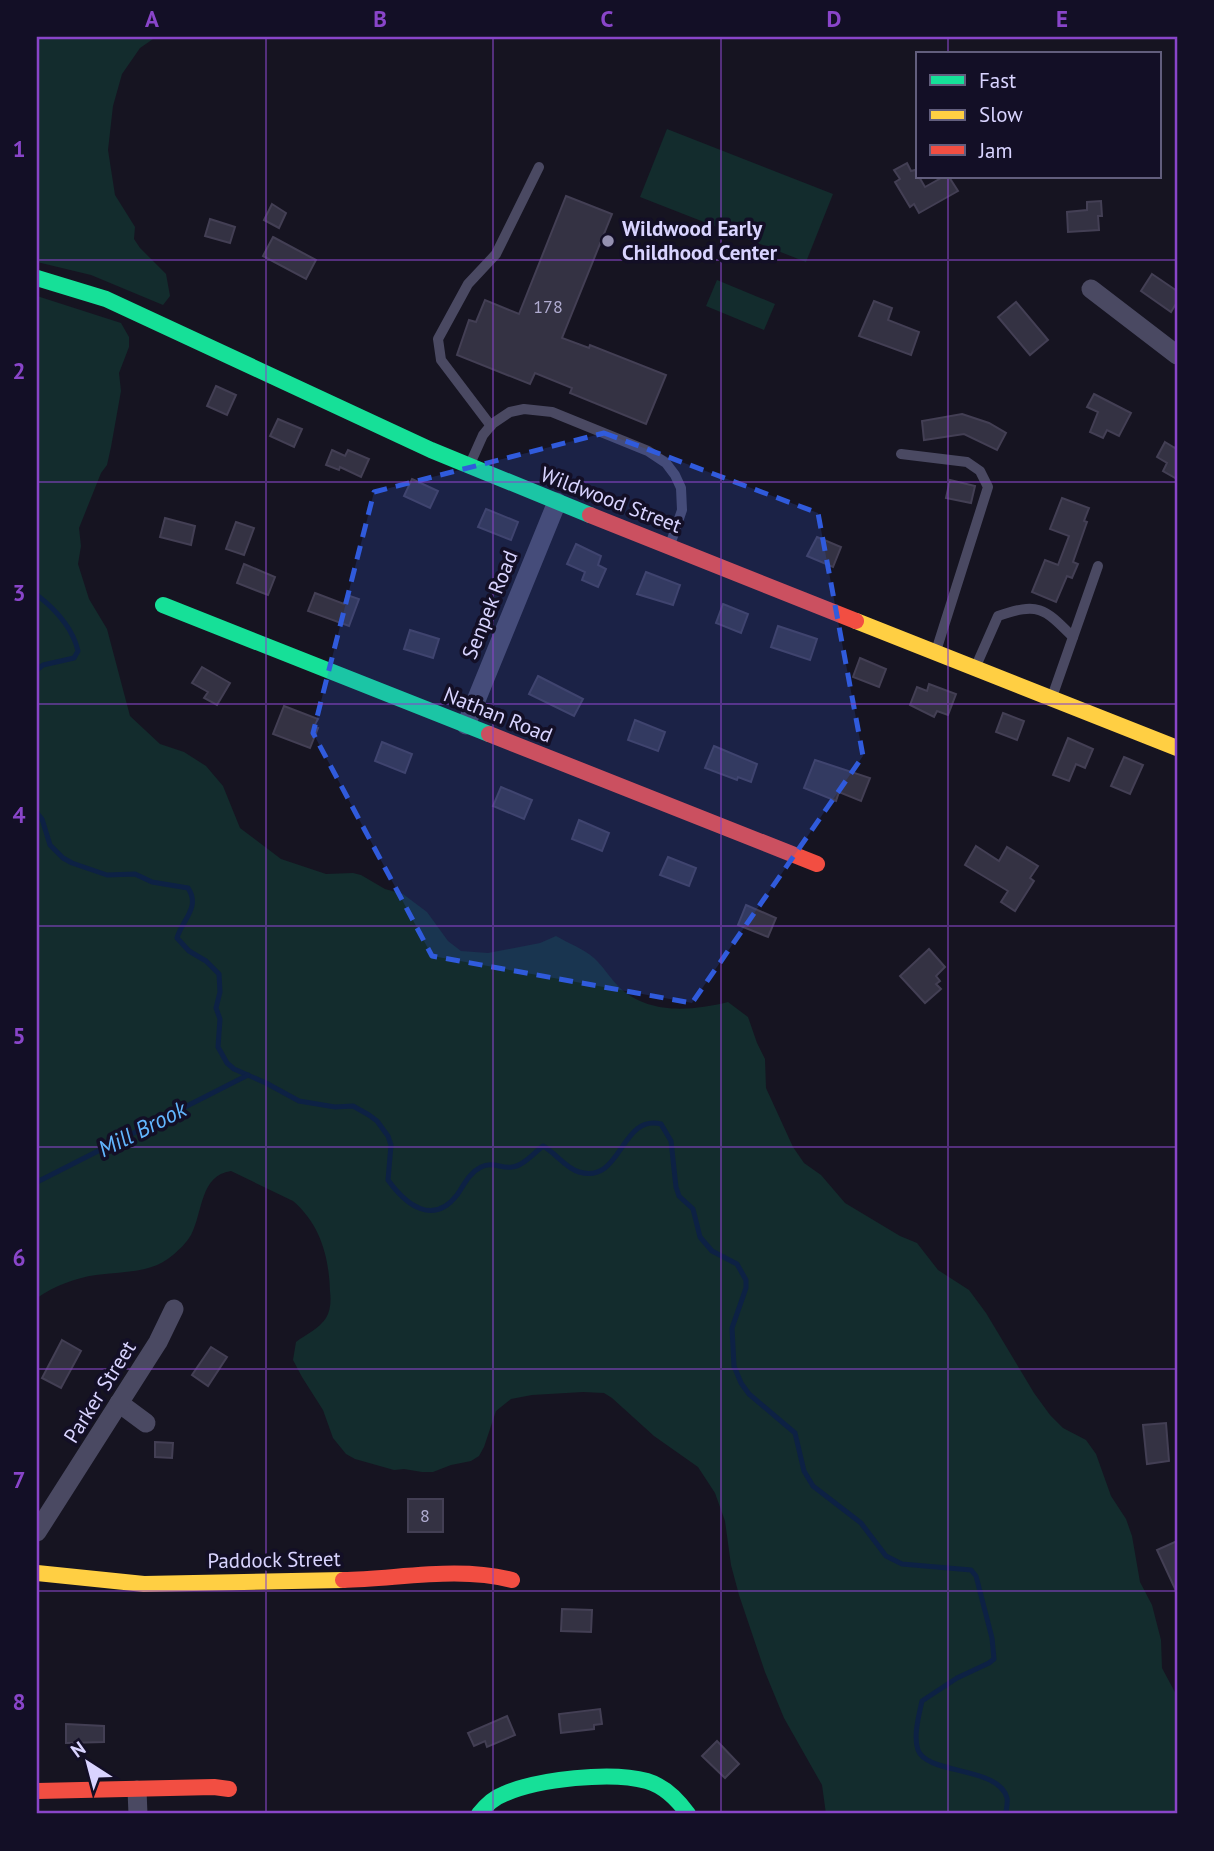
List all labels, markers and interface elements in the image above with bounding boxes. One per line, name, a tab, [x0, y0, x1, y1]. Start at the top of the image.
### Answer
text: A	[145, 4, 159, 33]
text: B	[373, 4, 387, 33]
text: C	[601, 4, 614, 33]
text: D	[827, 4, 841, 33]
text: E	[1056, 4, 1068, 33]
legend	[916, 52, 1162, 178]
text: Fast	[979, 67, 1016, 94]
text: Slow	[979, 101, 1023, 128]
text: 1	[12, 134, 26, 163]
text: Jam	[978, 137, 1013, 164]
place label: Wildwood Early Childhood Center	[622, 215, 778, 266]
marker: Wildwood Early Childhood Center	[600, 233, 616, 249]
house number: 178	[533, 295, 563, 318]
text: 2	[12, 356, 26, 385]
street label: Wildwood Street	[537, 460, 685, 539]
street label: Senpek Road	[456, 547, 524, 663]
text: 3	[12, 578, 26, 607]
street label: Nathan Road	[440, 680, 557, 749]
text: 4	[12, 800, 26, 829]
text: 5	[12, 1021, 26, 1050]
water label: Mill Brook	[93, 1093, 192, 1163]
text: 6	[12, 1243, 26, 1272]
street label: Parker Street	[58, 1336, 142, 1448]
text: 7	[12, 1465, 26, 1494]
house number: 8	[420, 1504, 430, 1527]
street label: Paddock Street	[207, 1545, 341, 1574]
text: 8	[12, 1687, 26, 1716]
north arrow	[52, 1728, 122, 1798]
text: N	[66, 1736, 90, 1763]

